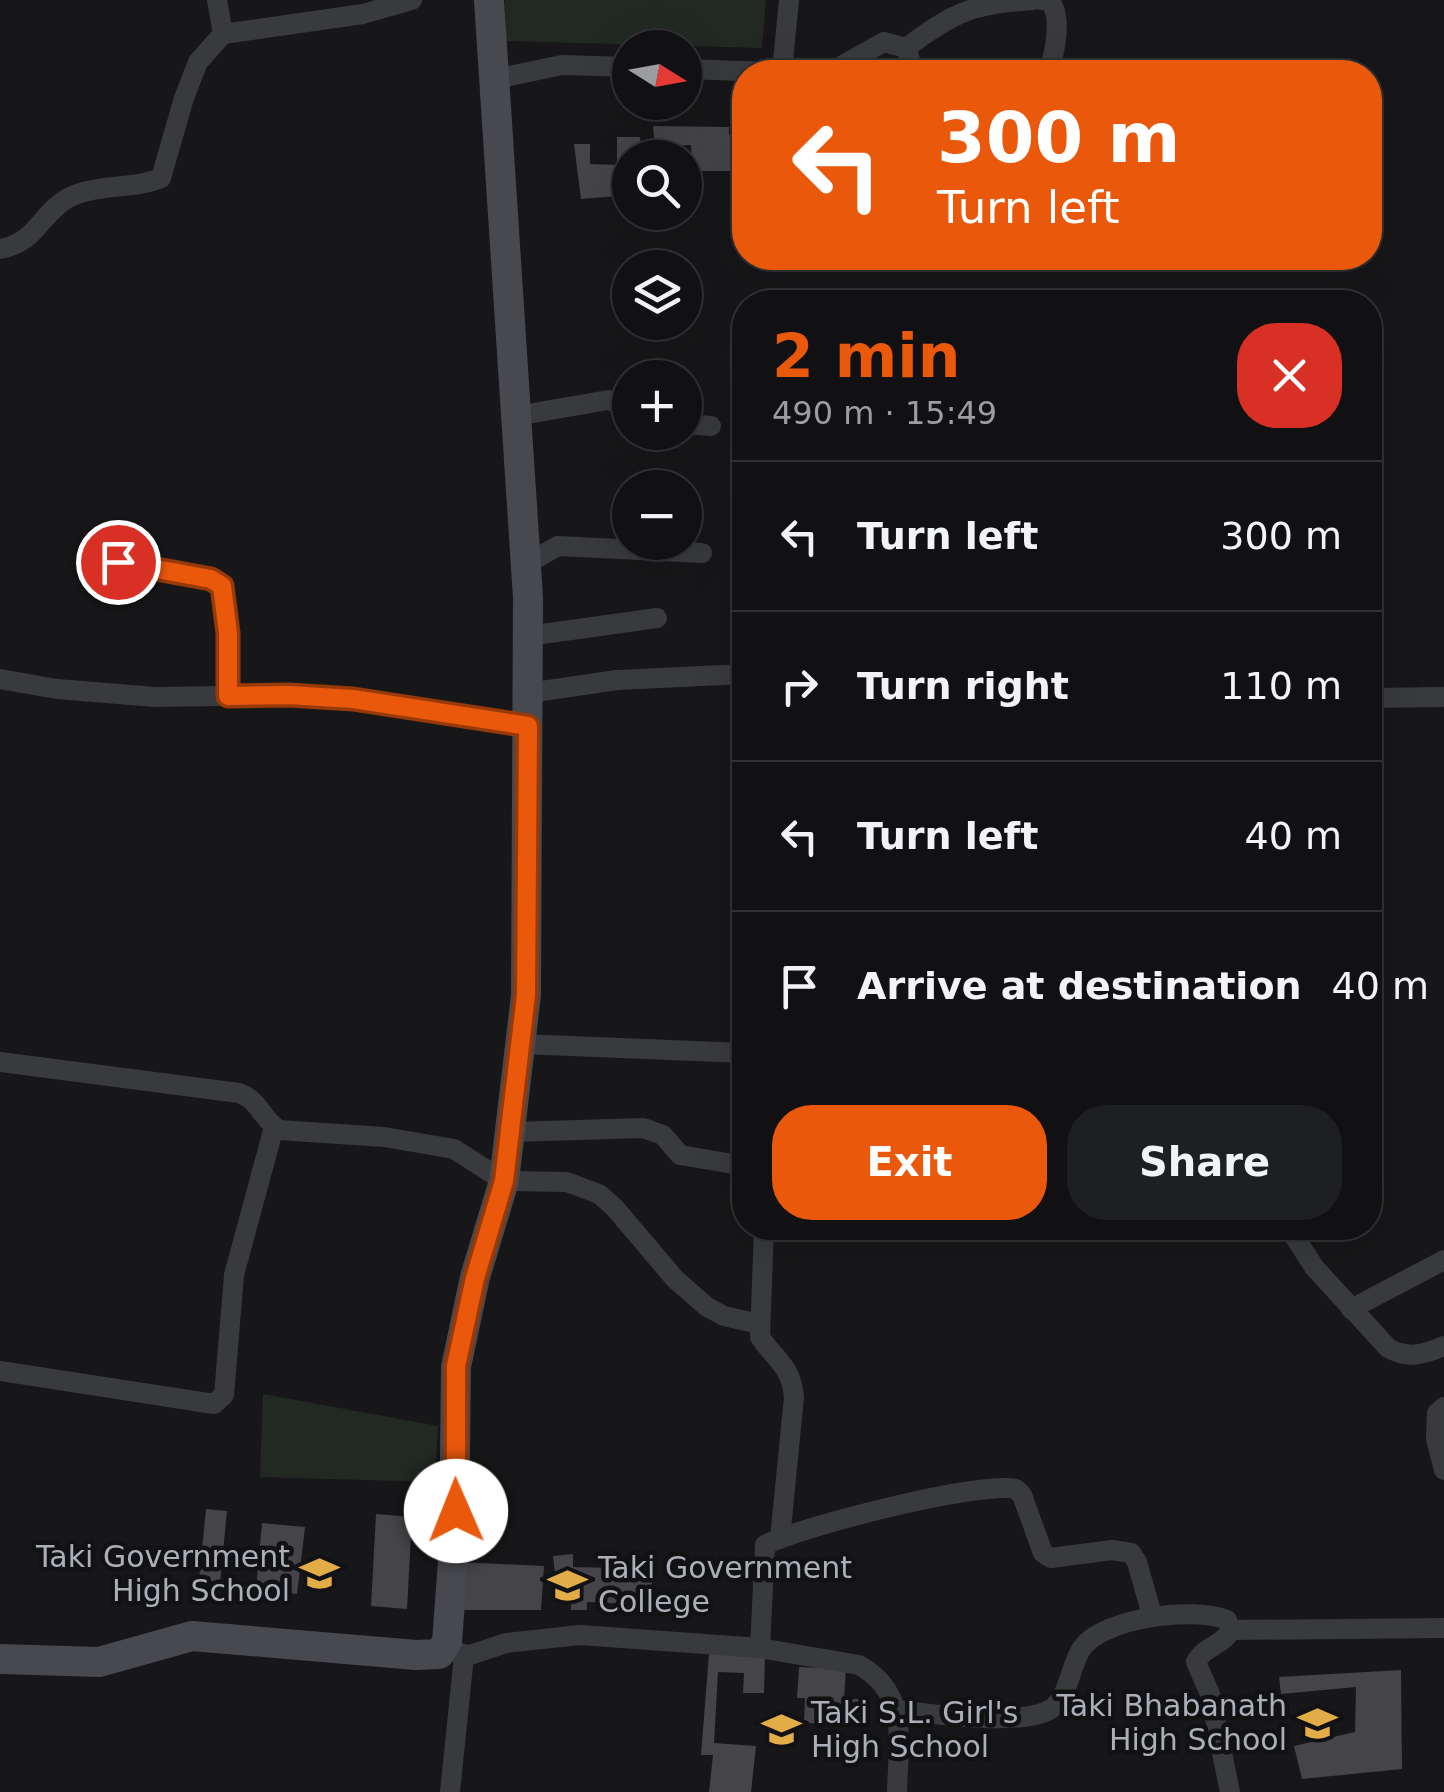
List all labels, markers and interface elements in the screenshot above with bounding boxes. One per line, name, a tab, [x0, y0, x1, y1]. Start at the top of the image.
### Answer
north arrow	[612, 30, 702, 120]
map controls	[612, 30, 702, 560]
text: 300 m	[937, 97, 1180, 179]
icon: left	[772, 100, 902, 230]
button: search	[612, 140, 702, 230]
text: Turn left	[937, 181, 1120, 234]
button: layers	[612, 250, 702, 340]
text: 2 min	[772, 321, 960, 391]
button: close	[1237, 323, 1342, 428]
button: +	[612, 360, 702, 450]
text: 490 m · 15:49	[772, 394, 997, 432]
button: −	[612, 470, 702, 560]
icon: left	[772, 509, 827, 564]
text: Turn left	[857, 514, 1038, 558]
text: 300 m	[1220, 514, 1342, 558]
pin	[76, 520, 161, 605]
icon: arrive	[91, 535, 146, 590]
icon: right	[772, 659, 827, 714]
text: Turn right	[857, 664, 1069, 708]
text: 110 m	[1220, 664, 1342, 708]
icon: left	[772, 809, 827, 864]
text: Turn left	[857, 814, 1038, 858]
text: 40 m	[1245, 814, 1342, 858]
icon: arrive	[772, 959, 827, 1014]
text: Arrive at destination	[857, 964, 1302, 1008]
text: 40 m	[1332, 964, 1429, 1008]
button: Exit	[772, 1105, 1047, 1220]
button: Share	[1067, 1105, 1342, 1220]
position arrow	[404, 1459, 508, 1563]
place label: Taki Government High School	[35, 1539, 290, 1608]
place label: Taki Government College	[597, 1550, 852, 1619]
school or university icon: Taki Government High School	[299, 1553, 341, 1595]
school or university icon: Taki Government College	[547, 1564, 589, 1606]
place label: Taki Bhabanath High School	[1055, 1688, 1287, 1757]
place label: Taki S.L. Girl's High School	[810, 1695, 1018, 1764]
school or university icon: Taki Bhabanath High School	[1296, 1702, 1338, 1744]
school or university icon: Taki S.L. Girl's High School	[760, 1709, 802, 1751]

